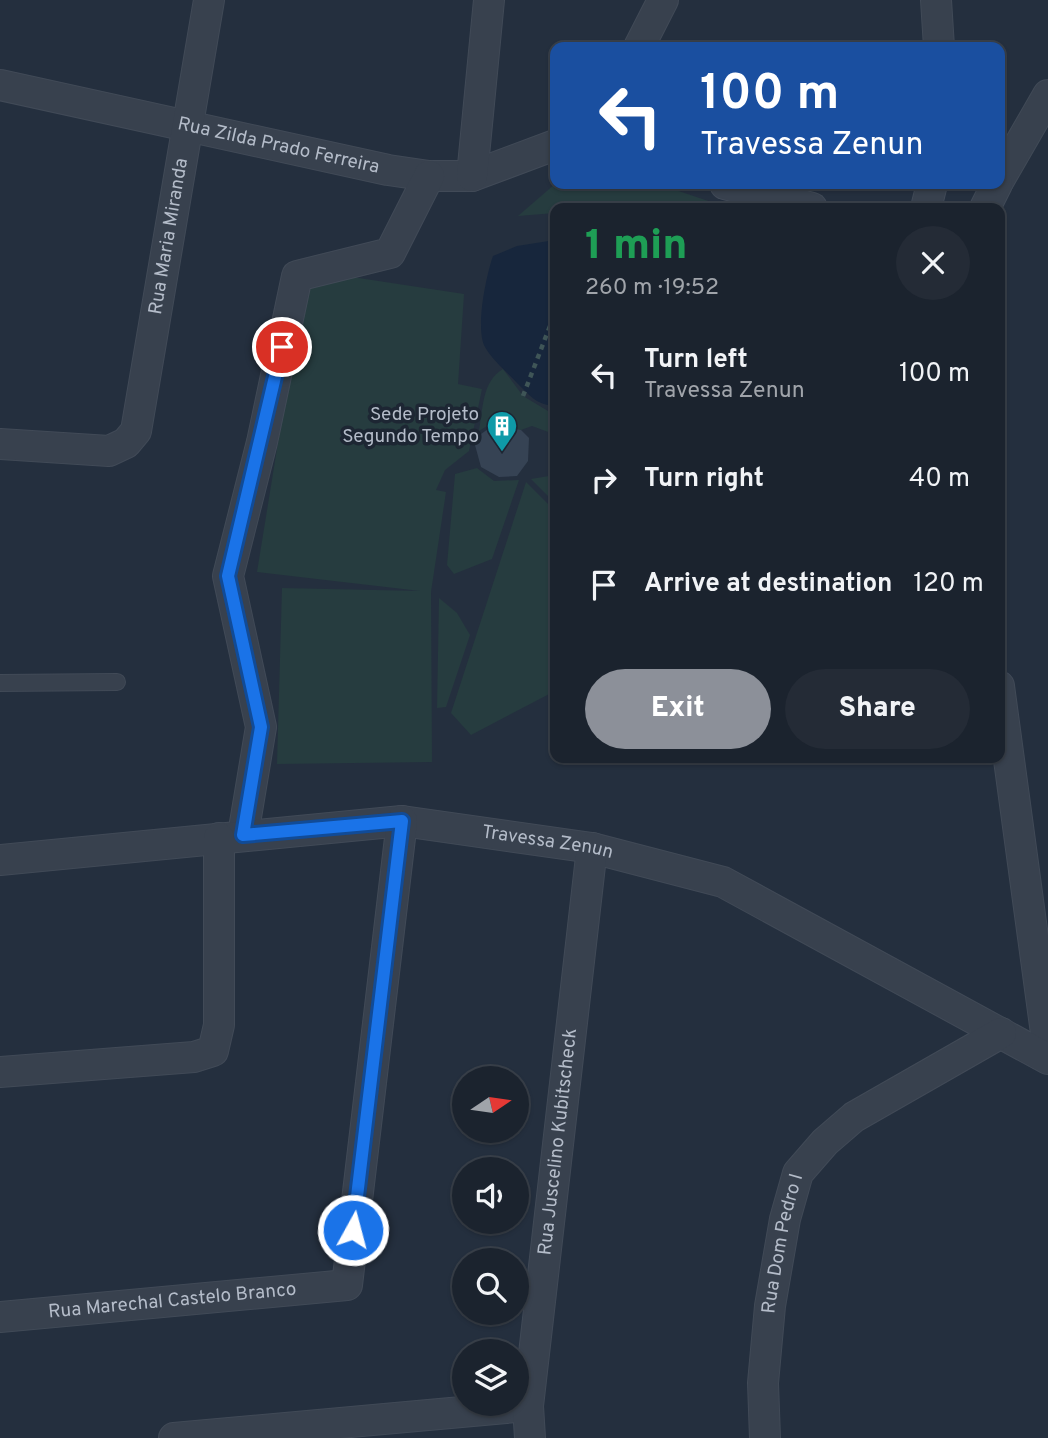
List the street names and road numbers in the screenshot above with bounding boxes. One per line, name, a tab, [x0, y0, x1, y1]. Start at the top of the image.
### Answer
street label: Rua Zilda Prado Ferreira	[175, 112, 382, 180]
street label: Rua Maria Miranda	[144, 156, 194, 316]
street label: Travessa Zenun	[480, 820, 616, 865]
street label: Rua Juscelino Kubitscheck	[533, 1027, 583, 1257]
street label: Rua Dom Pedro I	[757, 1171, 809, 1315]
street label: Rua Marechal Castelo Branco	[47, 1278, 297, 1325]

